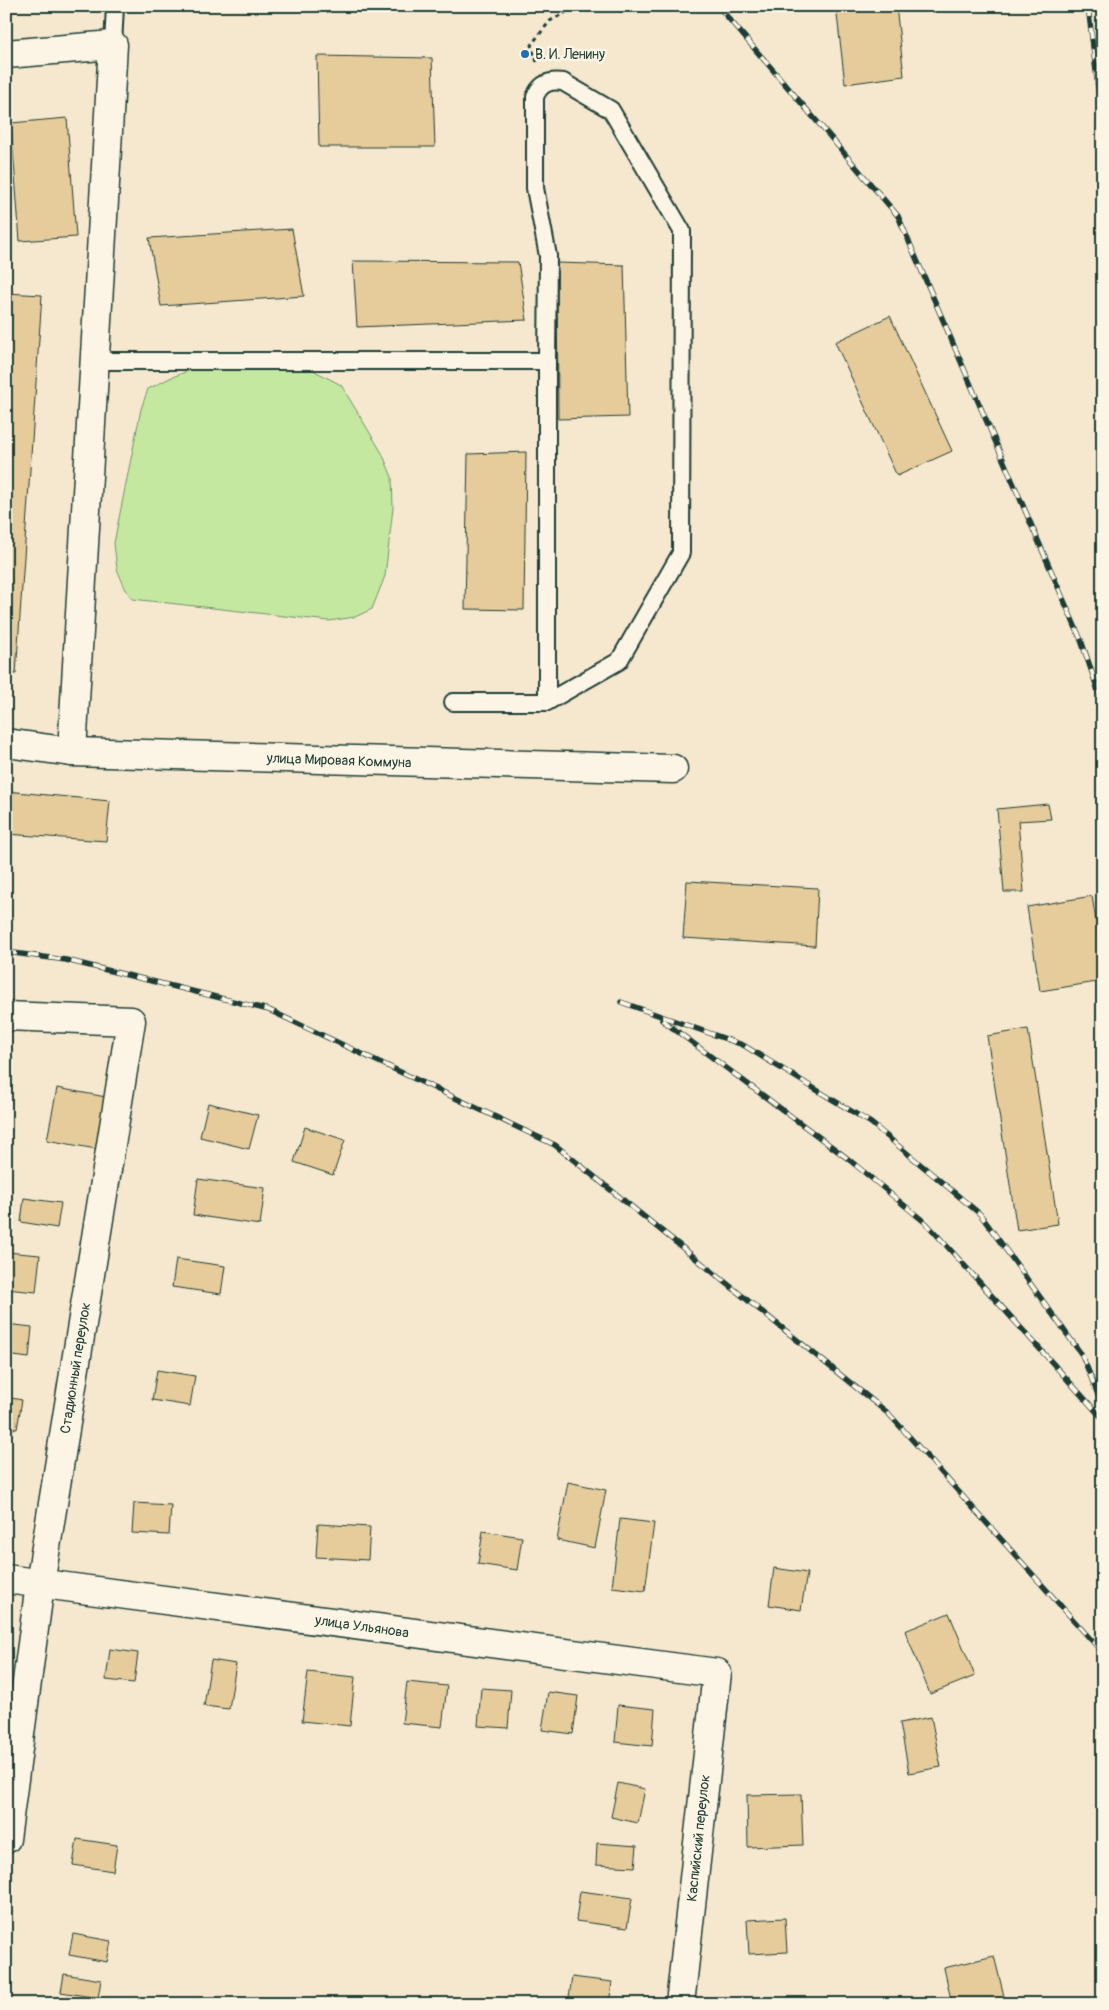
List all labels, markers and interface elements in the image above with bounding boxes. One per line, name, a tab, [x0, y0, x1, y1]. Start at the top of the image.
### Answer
place label: В. И. Ленину	[535, 46, 605, 63]
marker: В. И. Ленину	[519, 48, 531, 60]
street label: улица Мировая Коммуна	[265, 749, 412, 772]
street label: Стадионный переулок	[57, 1301, 94, 1435]
street label: улица Ульянова	[313, 1611, 410, 1641]
street label: Каспийский переулок	[683, 1774, 714, 1902]

